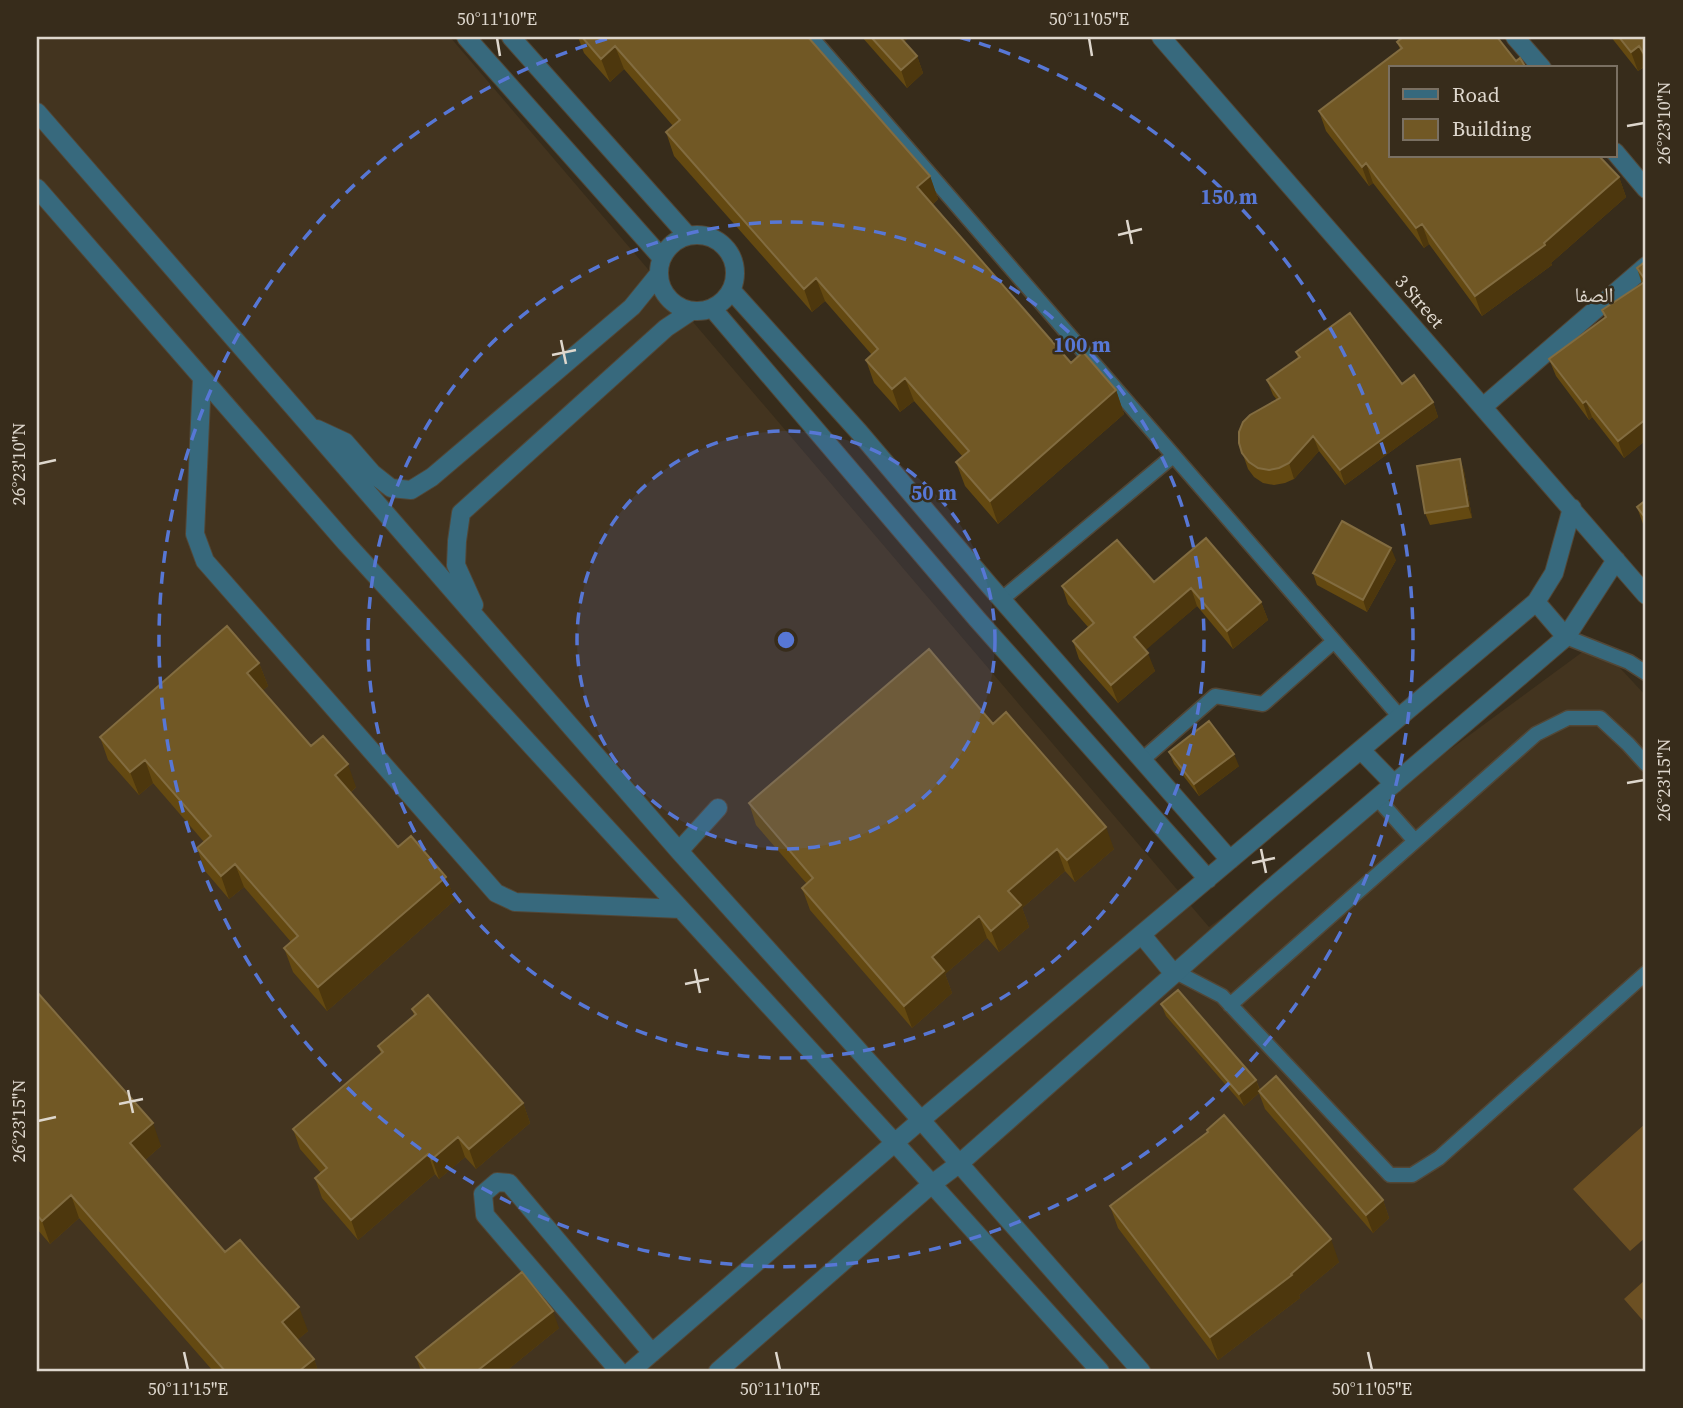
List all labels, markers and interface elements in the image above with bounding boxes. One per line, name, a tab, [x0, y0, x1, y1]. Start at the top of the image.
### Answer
text: 50°11'10"E	[457, 6, 537, 31]
text: 50°11'05"E	[1049, 6, 1129, 31]
legend	[1389, 66, 1616, 158]
text: Road	[1452, 80, 1500, 109]
text: 26°23'10"N	[1651, 82, 1676, 164]
text: Building	[1452, 114, 1531, 143]
text: 150 m	[1200, 182, 1258, 211]
street label: 3 Street	[1390, 269, 1451, 334]
district label: الصفا	[1574, 280, 1614, 309]
text: 100 m	[1053, 330, 1111, 359]
text: 26°23'10"N	[6, 423, 31, 505]
text: 50 m	[911, 478, 957, 507]
centre of rings	[774, 628, 798, 652]
text: 26°23'15"N	[1651, 739, 1676, 821]
text: 26°23'15"N	[6, 1080, 31, 1162]
text: 50°11'15"E	[148, 1376, 228, 1401]
text: 50°11'10"E	[740, 1376, 820, 1401]
text: 50°11'05"E	[1332, 1376, 1412, 1401]

